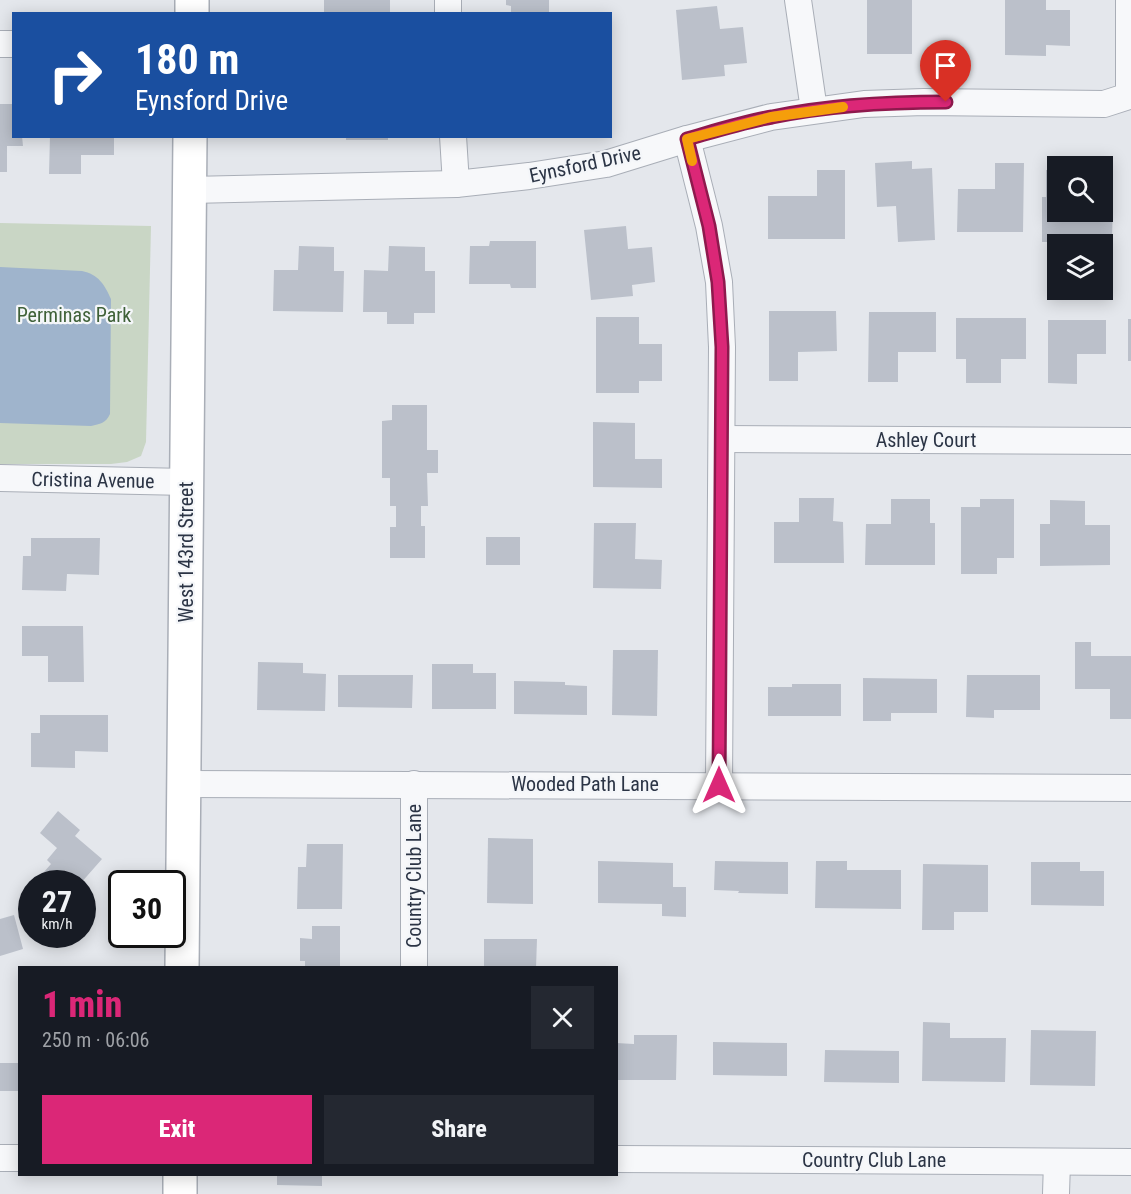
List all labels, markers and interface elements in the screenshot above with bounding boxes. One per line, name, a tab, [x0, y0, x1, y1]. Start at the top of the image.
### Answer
text: 180 m	[135, 35, 240, 84]
icon: right	[36, 36, 114, 114]
pin	[920, 40, 971, 102]
icon: arrive	[929, 49, 962, 82]
text: Eynsford Drive	[135, 85, 288, 117]
street label: Eynsford Drive	[527, 140, 643, 188]
map controls	[1047, 156, 1113, 300]
button: search	[1047, 156, 1113, 222]
button: layers	[1047, 234, 1113, 300]
park label: Perminas Park	[17, 303, 131, 327]
street label: Ashley Court	[876, 428, 976, 452]
street label: Cristina Avenue	[31, 467, 155, 493]
street label: West 143rd Street	[174, 482, 198, 622]
position arrow	[687, 753, 751, 817]
street label: Wooded Path Lane	[511, 772, 659, 796]
street label: Country Club Lane	[402, 804, 426, 948]
speed limit sign: 30	[108, 870, 186, 948]
text: 27	[42, 884, 72, 919]
text: km/h	[42, 915, 72, 933]
text: 1 min	[42, 984, 122, 1026]
button: close	[531, 986, 594, 1049]
text: 250 m · 06:06	[42, 1028, 149, 1052]
button: Exit	[42, 1095, 312, 1164]
button: Share	[324, 1095, 594, 1164]
street label: Country Club Lane	[802, 1148, 946, 1172]

